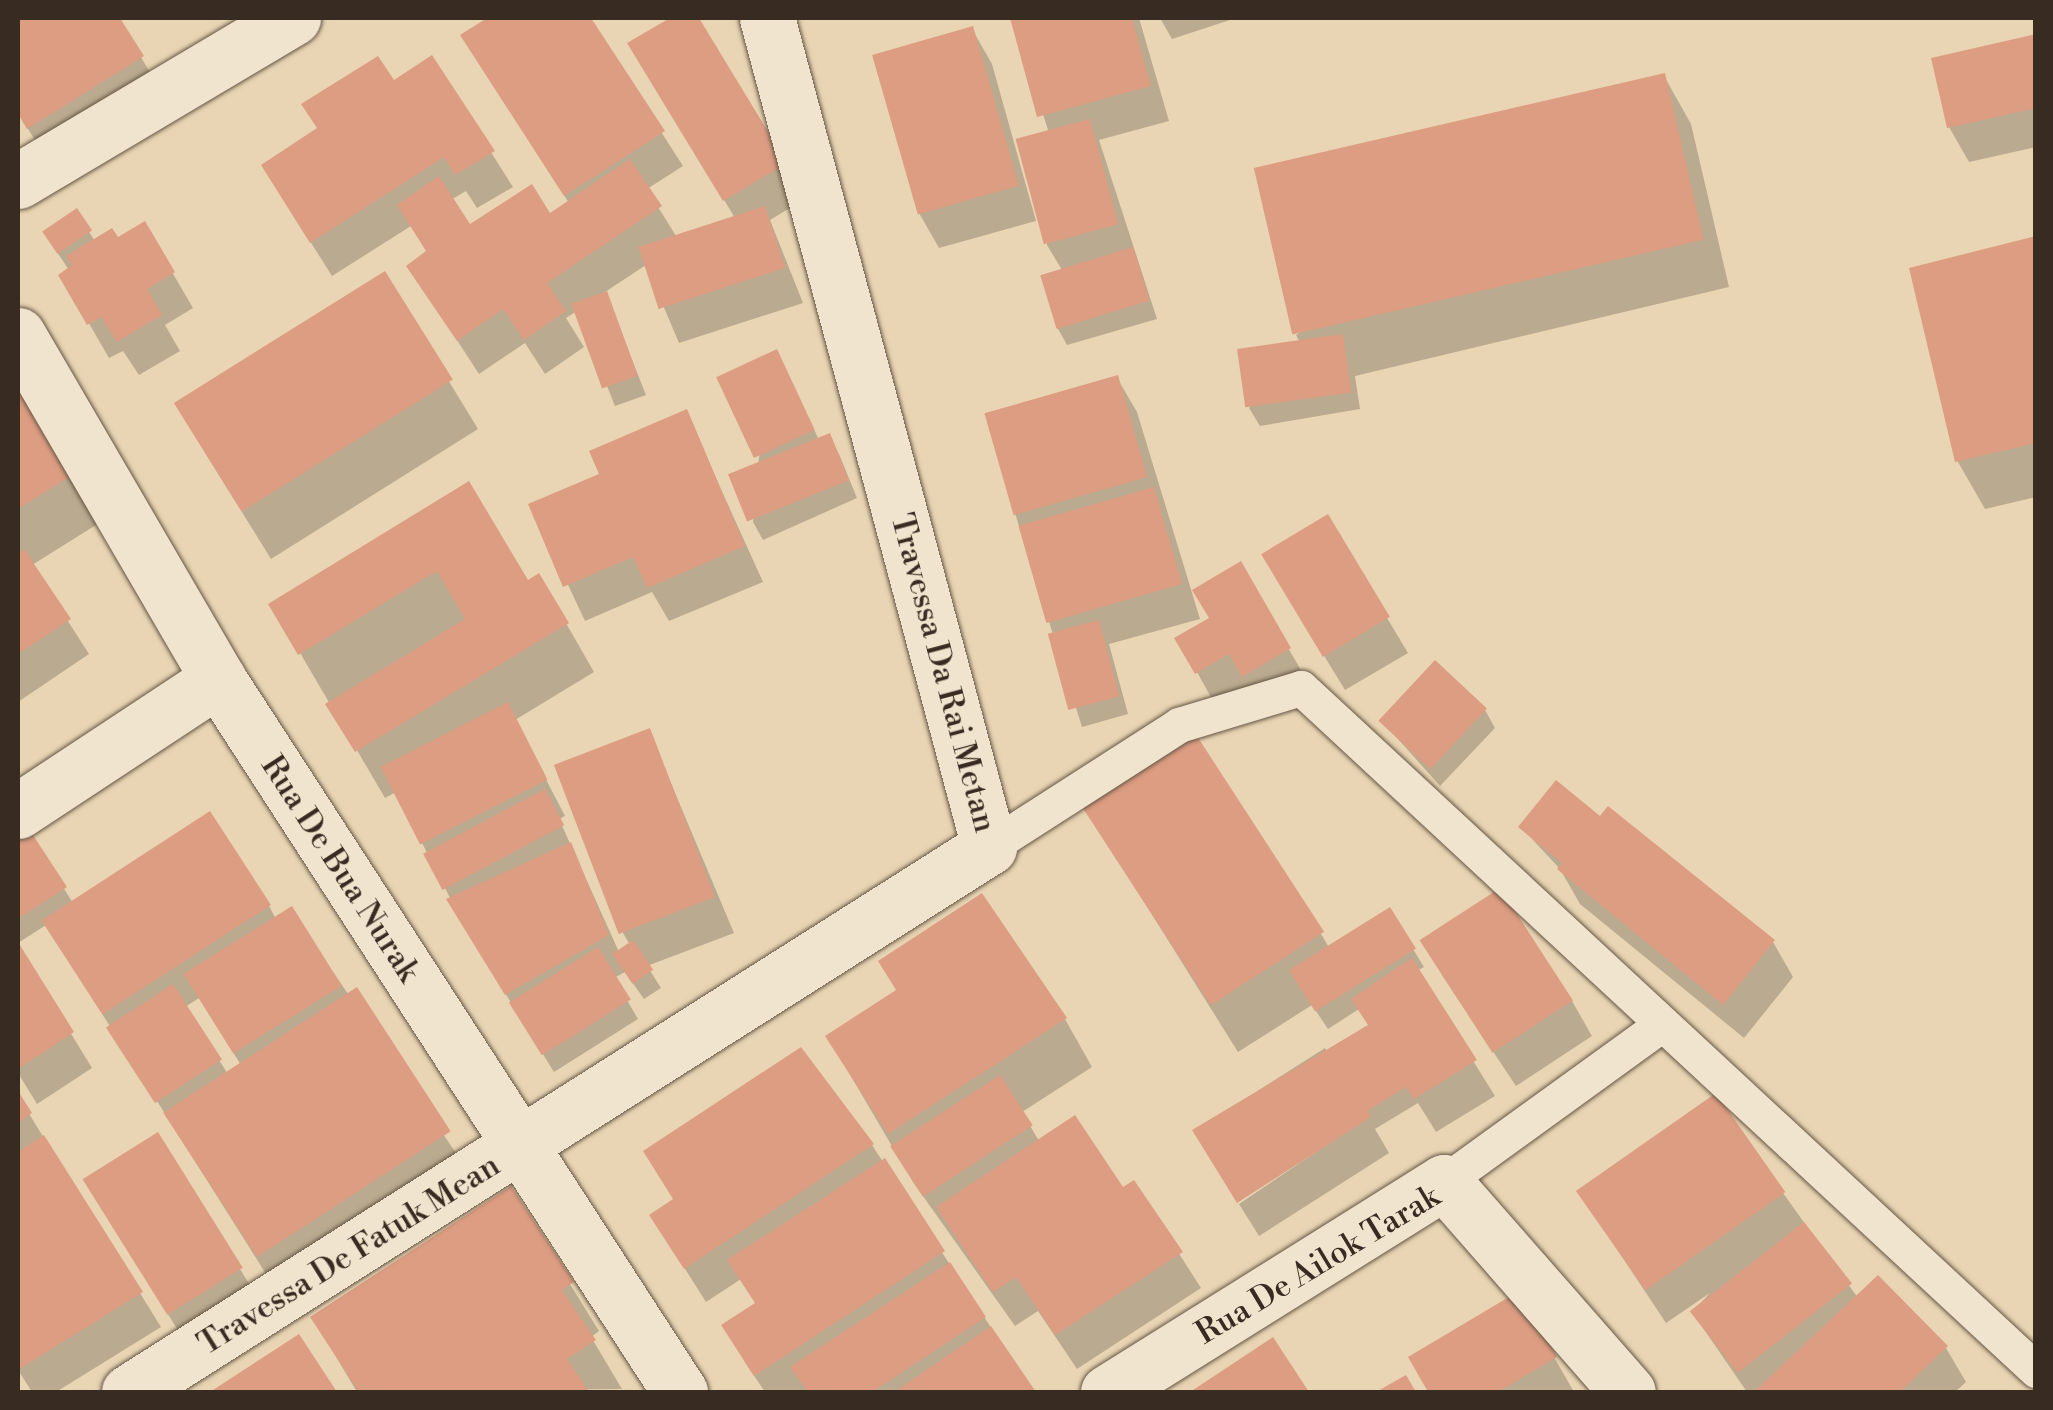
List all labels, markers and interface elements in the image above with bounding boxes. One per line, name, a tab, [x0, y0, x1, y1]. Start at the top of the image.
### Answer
street label: Travessa Da Rai Metan	[882, 509, 1004, 837]
street label: Rua De Bua Nurak	[252, 748, 428, 990]
street label: Travessa De Fatuk Mean	[191, 1146, 507, 1364]
street label: Rua De Ailok Tarak	[1189, 1177, 1447, 1353]

